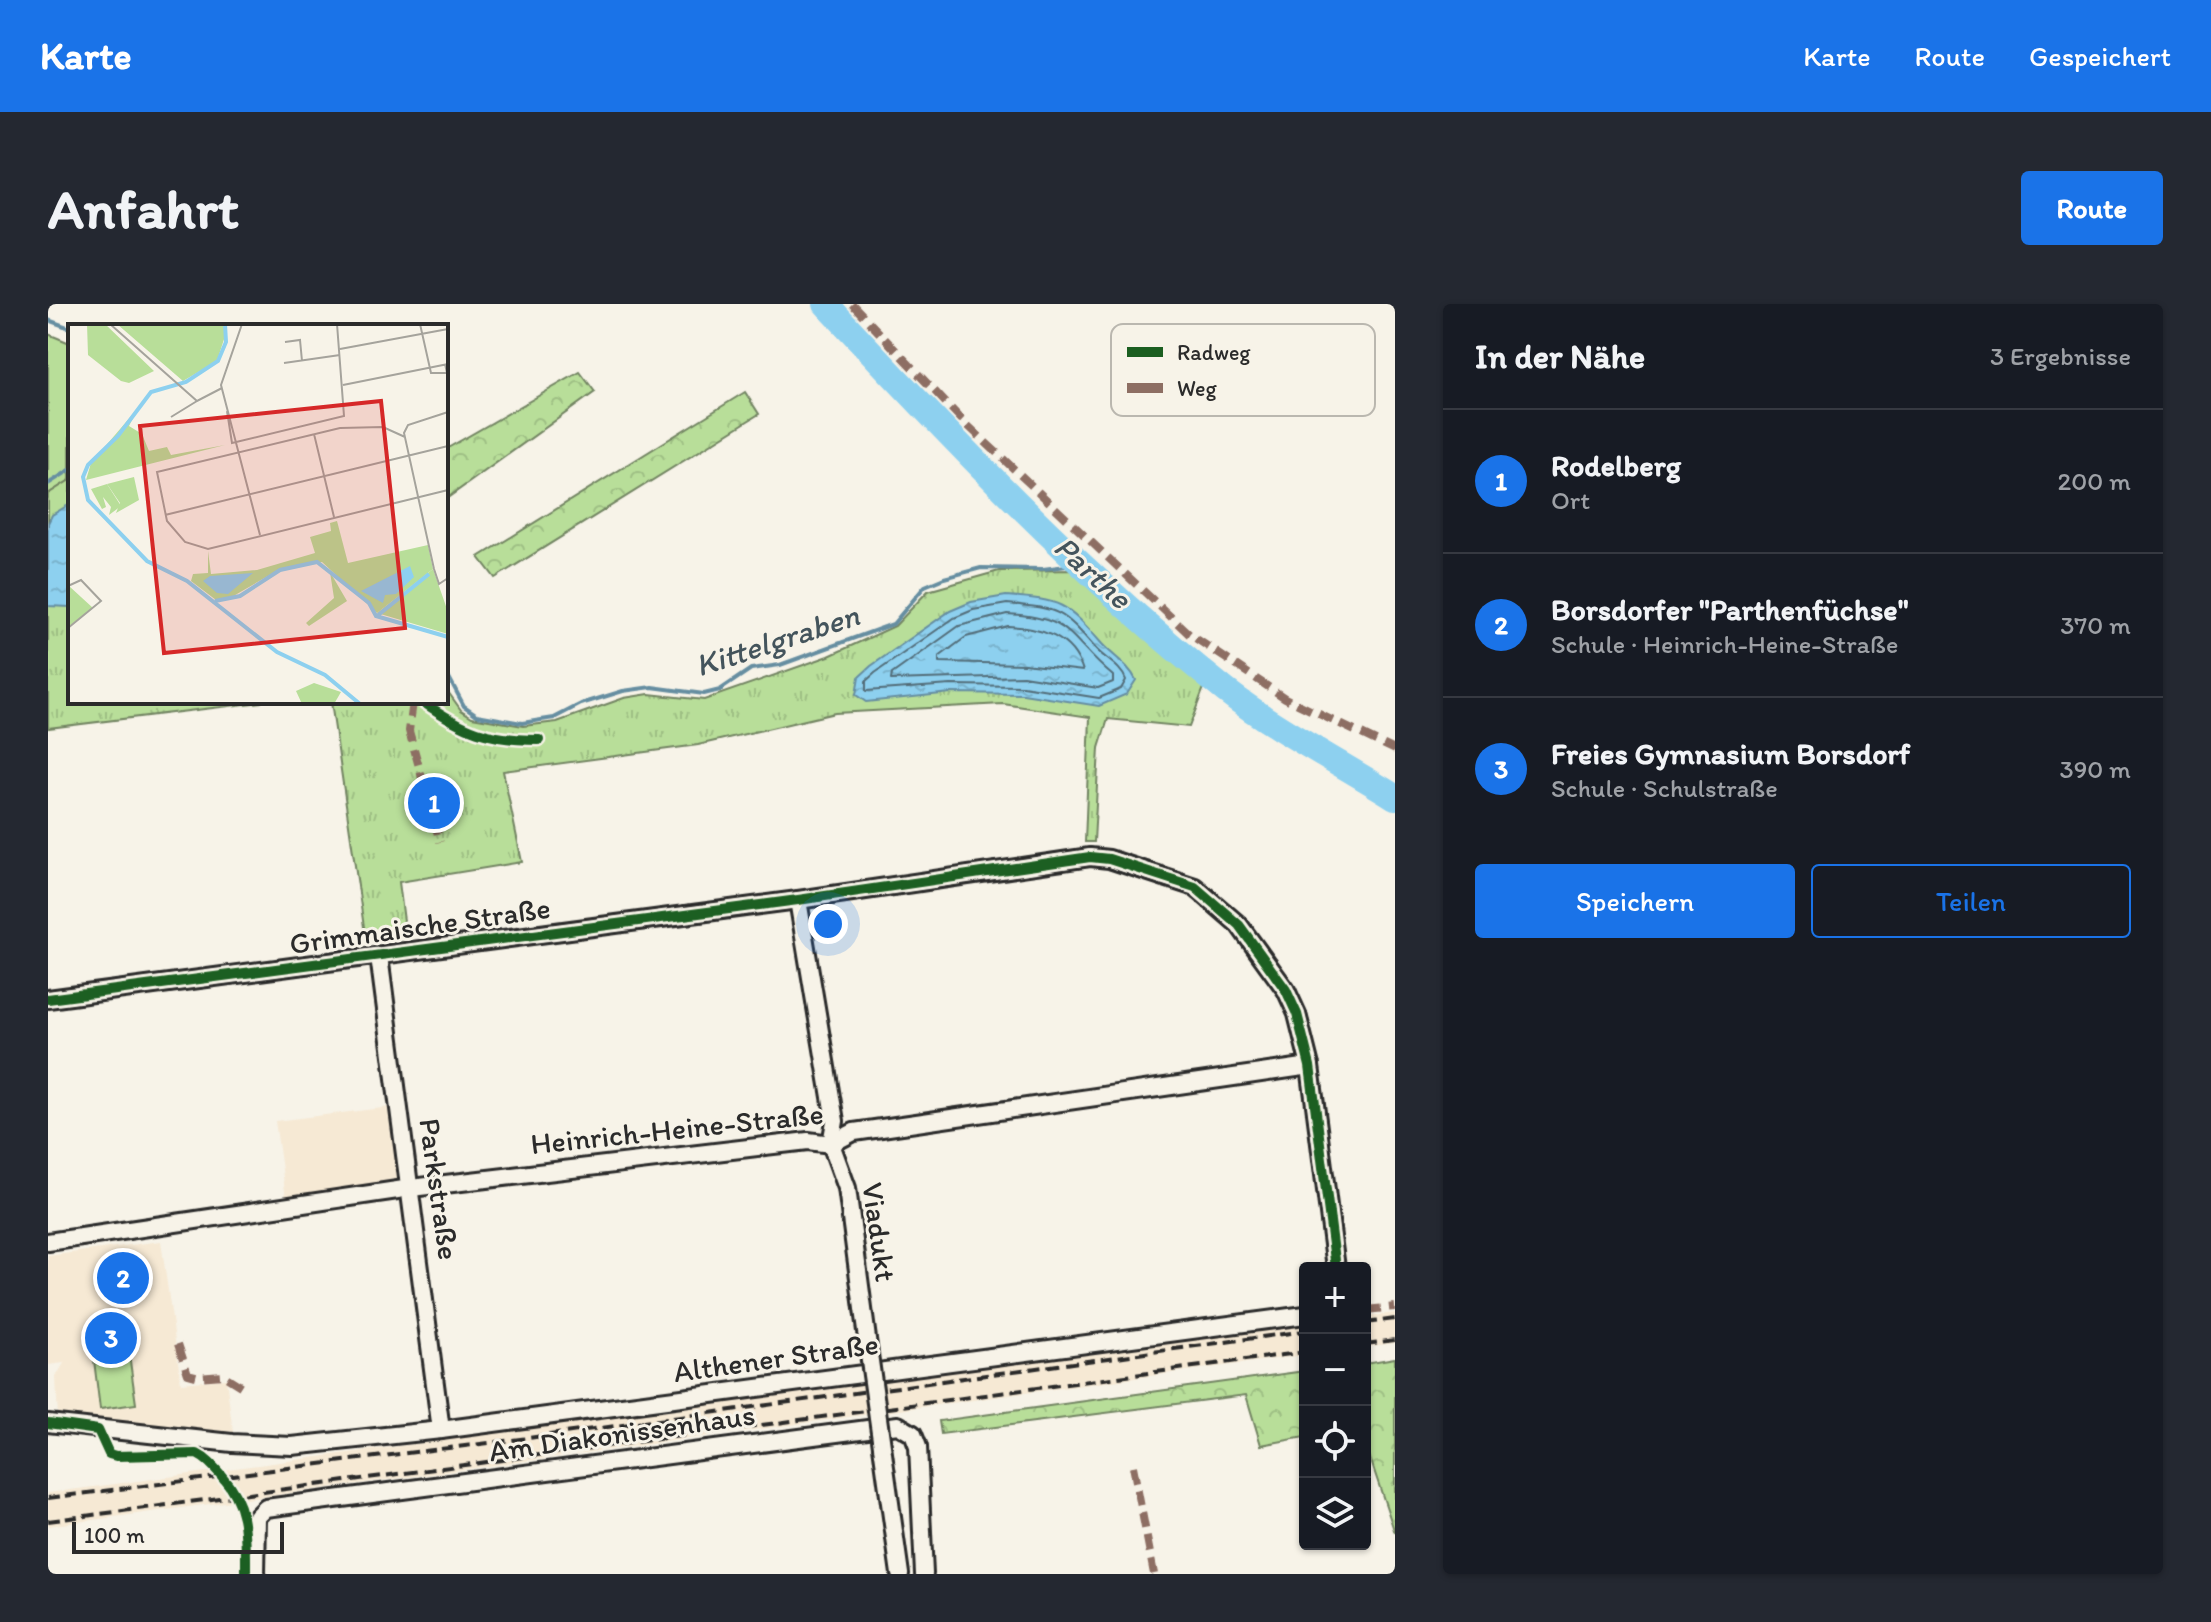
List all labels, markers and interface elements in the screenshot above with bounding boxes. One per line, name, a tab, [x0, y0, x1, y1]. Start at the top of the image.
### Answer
text: Karte	[40, 33, 131, 79]
text: Karte	[1803, 39, 1871, 73]
text: Route	[1915, 39, 1985, 73]
text: Gespeichert	[2029, 39, 2171, 73]
button: Route	[2021, 171, 2163, 245]
text: Anfahrt	[48, 175, 239, 242]
inset map	[68, 324, 448, 704]
legend	[1111, 324, 1375, 416]
text: In der Nähe	[1475, 336, 1645, 377]
text: Radweg	[1177, 339, 1251, 366]
text: 3 Ergebnisse	[1990, 340, 2131, 372]
text: Weg	[1177, 375, 1218, 402]
text: Rodelberg	[1551, 447, 1681, 484]
text: 1	[1495, 465, 1507, 497]
text: 200 m	[2058, 465, 2131, 497]
text: Ort	[1551, 484, 1590, 516]
water label: Parthe	[1047, 527, 1141, 618]
text: Borsdorfer "Parthenfüchse"	[1551, 591, 1909, 628]
water label: Kittelgraben	[690, 595, 865, 684]
text: 2	[1494, 609, 1508, 641]
text: 370 m	[2060, 609, 2131, 641]
text: Schule · Heinrich-Heine-Straße	[1551, 628, 1898, 660]
text: Freies Gymnasium Borsdorf	[1551, 735, 1910, 772]
text: 3	[1494, 753, 1508, 785]
text: 390 m	[2059, 753, 2131, 785]
text: Schule · Schulstraße	[1551, 772, 1778, 804]
pin: 1	[408, 773, 460, 833]
button: Speichern	[1475, 864, 1795, 938]
button: Teilen	[1811, 864, 2131, 938]
street label: Grimmaische Straße	[287, 889, 553, 962]
your location	[808, 904, 848, 944]
street label: Heinrich-Heine-Straße	[529, 1095, 825, 1162]
street label: Parkstraße	[411, 1116, 468, 1262]
street label: Viadukt	[854, 1180, 905, 1284]
pin: 2	[97, 1248, 149, 1308]
map controls	[1299, 1262, 1371, 1550]
button: +	[1299, 1262, 1371, 1334]
pin: 3	[85, 1308, 137, 1368]
street label: Althener Straße	[671, 1325, 881, 1390]
button: −	[1299, 1334, 1371, 1406]
street label: Am Diakonissenhaus	[486, 1396, 757, 1469]
button: locate	[1299, 1406, 1371, 1478]
button: layers	[1299, 1478, 1371, 1550]
scale bar	[72, 1518, 284, 1554]
text: 100 m	[84, 1522, 145, 1549]

